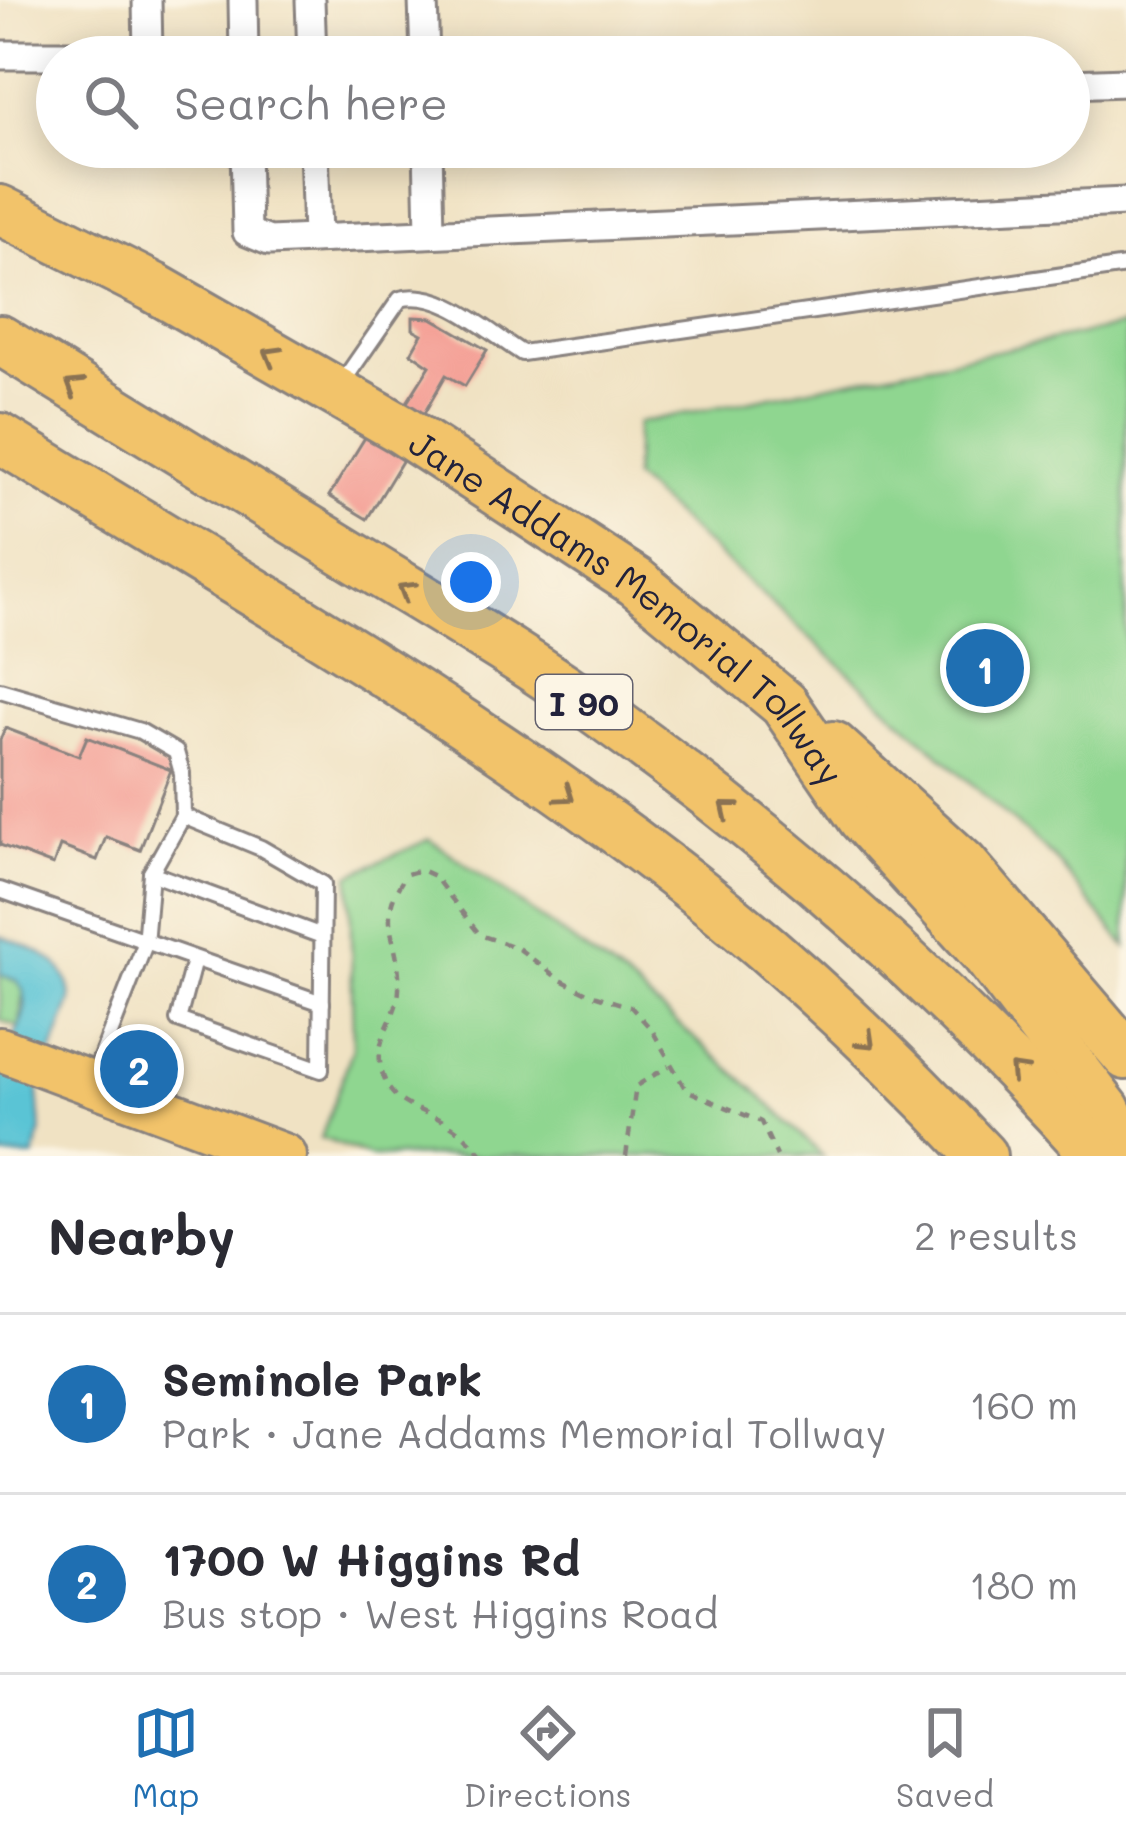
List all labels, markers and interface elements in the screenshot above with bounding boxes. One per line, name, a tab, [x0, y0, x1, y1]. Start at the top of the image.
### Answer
search box	[36, 36, 1090, 168]
icon: search	[78, 69, 144, 135]
text: Search here	[174, 73, 448, 131]
one-way arrow	[263, 346, 285, 369]
one-way arrow	[65, 378, 87, 400]
street label: Jane Addams Memorial Tollway	[401, 418, 855, 794]
your location	[441, 552, 501, 612]
one-way arrow	[397, 582, 419, 604]
pin: 1	[946, 623, 1024, 713]
road number: I 90	[536, 675, 632, 729]
one-way arrow	[553, 780, 574, 802]
one-way arrow	[720, 802, 742, 823]
pin: 2	[100, 1024, 178, 1114]
one-way arrow	[853, 1027, 875, 1049]
one-way arrow	[1010, 1063, 1032, 1084]
text: Nearby	[48, 1201, 235, 1268]
text: 2 results	[914, 1209, 1078, 1260]
text: Seminole Park	[162, 1349, 482, 1407]
text: 1	[78, 1378, 96, 1429]
text: 160 m	[969, 1378, 1078, 1429]
text: Park · Jane Addams Memorial Tollway	[162, 1407, 886, 1458]
text: 1700 W Higgins Rd	[162, 1529, 580, 1587]
text: 2	[76, 1558, 98, 1609]
text: 180 m	[969, 1558, 1078, 1609]
text: Bus stop · West Higgins Road	[162, 1587, 718, 1638]
tab: Map	[132, 1700, 199, 1815]
tab: Directions	[464, 1700, 631, 1815]
tab: Saved	[896, 1700, 994, 1815]

